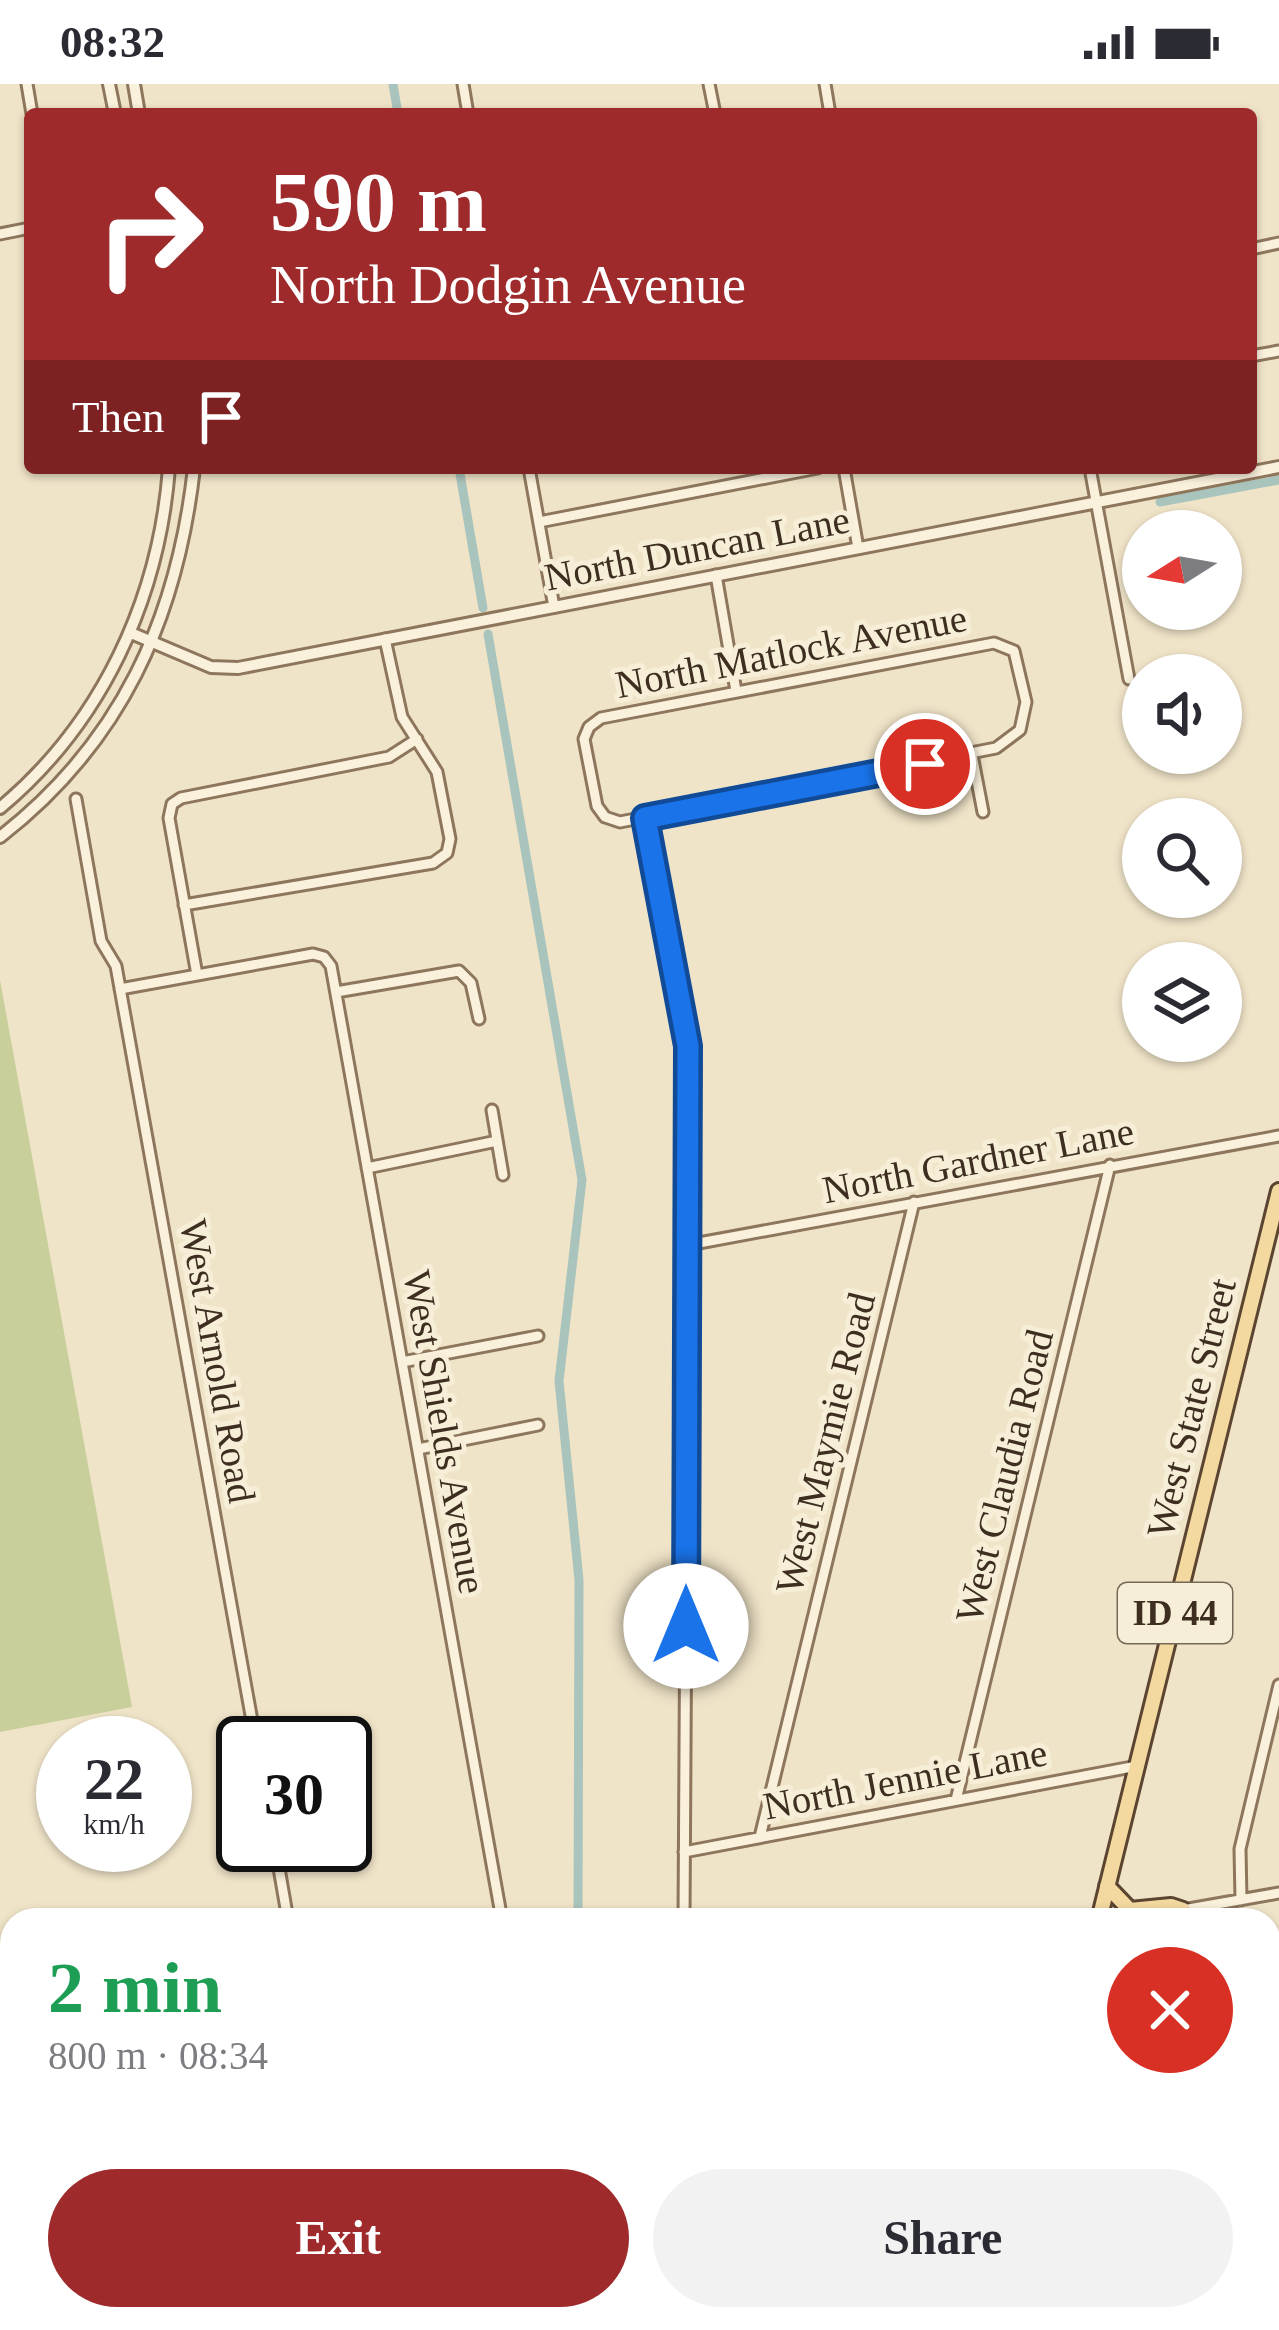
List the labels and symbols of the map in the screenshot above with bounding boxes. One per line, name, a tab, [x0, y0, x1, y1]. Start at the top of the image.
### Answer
street label: North Duncan Lane	[541, 497, 853, 599]
north arrow	[1122, 510, 1242, 630]
street label: North Matlock Avenue	[612, 596, 970, 706]
pin	[874, 713, 976, 815]
street label: North Gardner Lane	[819, 1109, 1137, 1211]
street label: West Arnold Road	[172, 1216, 264, 1507]
street label: West Shields Avenue	[395, 1267, 495, 1597]
street label: West State Street	[1138, 1274, 1244, 1542]
street label: West Maymie Road	[767, 1288, 884, 1598]
street label: West Claudia Road	[947, 1325, 1061, 1627]
position arrow	[623, 1563, 749, 1689]
road number: ID 44	[1118, 1583, 1232, 1643]
speed limit sign: 30	[216, 1716, 372, 1872]
street label: North Jennie Lane	[760, 1730, 1050, 1828]

